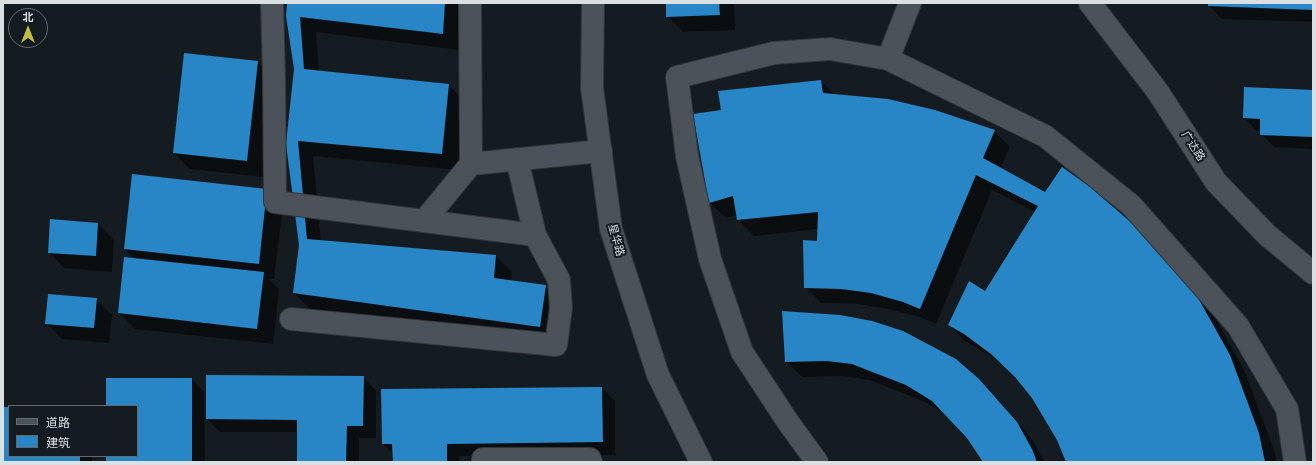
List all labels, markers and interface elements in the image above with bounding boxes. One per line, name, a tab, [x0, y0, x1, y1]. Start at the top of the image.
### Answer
north arrow	[8, 8, 48, 48]
text: 北	[23, 10, 34, 24]
street label: 广达路	[1178, 129, 1208, 163]
street label: 星华路	[605, 222, 627, 258]
legend	[8, 405, 138, 457]
text: 道路	[46, 415, 70, 430]
text: 建筑	[46, 435, 70, 450]

